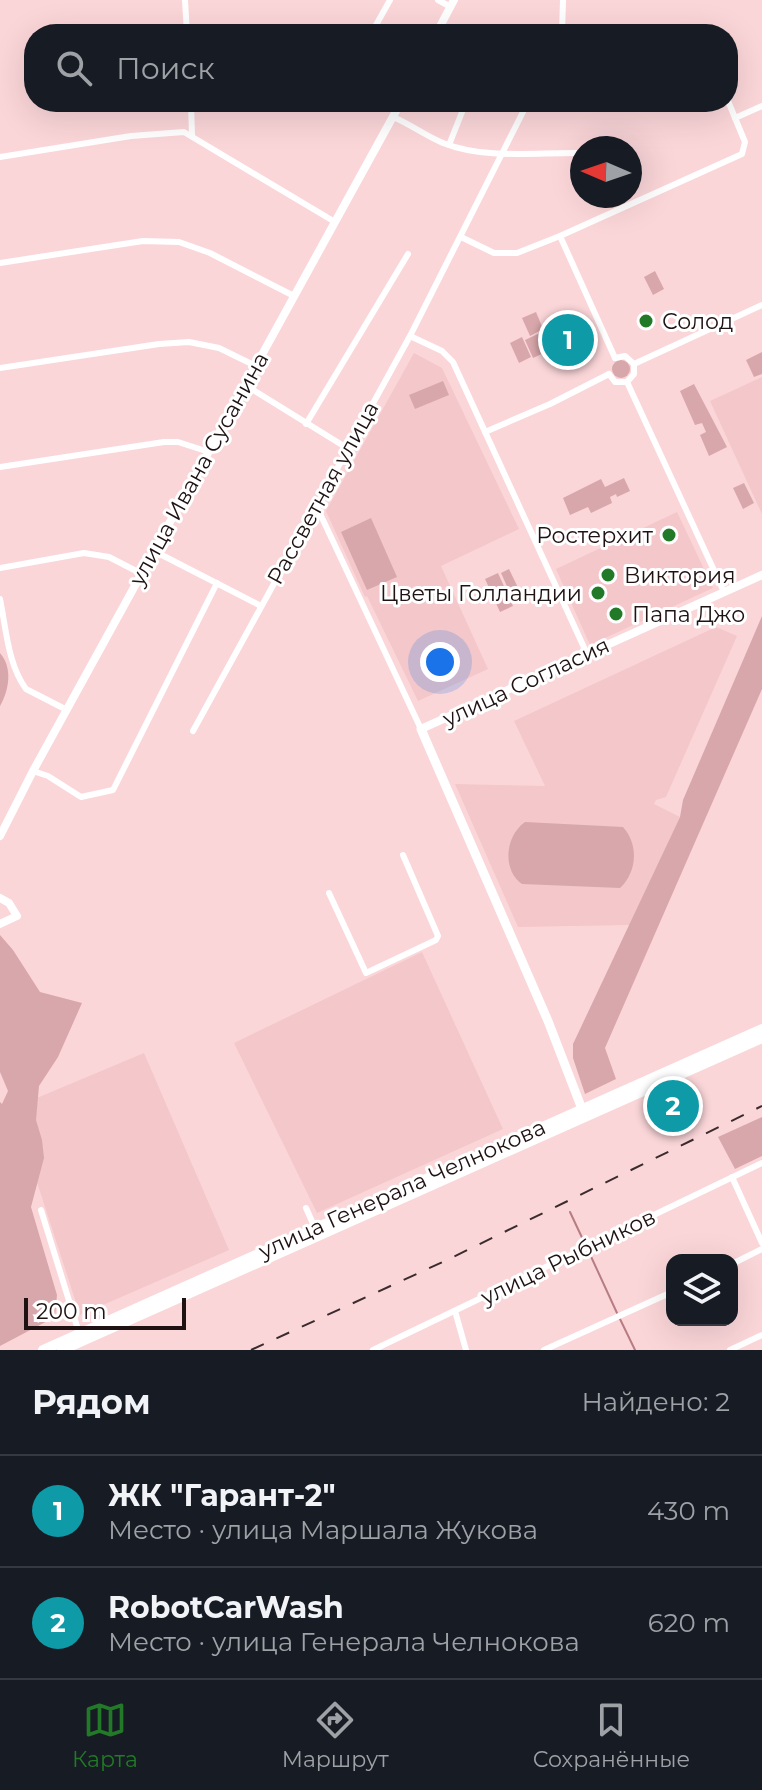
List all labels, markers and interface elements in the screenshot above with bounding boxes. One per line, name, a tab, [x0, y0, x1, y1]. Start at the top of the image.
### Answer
search box	[24, 24, 738, 112]
icon: search	[52, 46, 96, 90]
text: Поиск	[116, 50, 215, 87]
north arrow	[570, 136, 642, 208]
place label: Солод	[662, 308, 733, 335]
pin: 1	[542, 310, 594, 370]
marker: Солод	[637, 312, 655, 330]
street label: улица Ивана Сусанина	[123, 348, 275, 591]
street label: Рассветная улица	[261, 397, 385, 589]
place label: Ростерхит	[536, 522, 654, 549]
marker: Ростерхит	[660, 526, 678, 544]
place label: Виктория	[624, 562, 736, 589]
marker: Виктория	[599, 566, 617, 584]
place label: Цветы Голландии	[380, 580, 582, 607]
marker: Цветы Голландии	[589, 584, 607, 602]
place label: Папа Джо	[632, 601, 745, 628]
marker: Папа Джо	[607, 605, 625, 623]
street label: улица Согласия	[437, 632, 614, 733]
your location	[420, 642, 460, 682]
pin: 2	[647, 1076, 699, 1136]
street label: улица Генерала Челнокова	[253, 1113, 550, 1265]
street label: улица Рыбников	[475, 1203, 660, 1311]
map controls	[666, 1254, 738, 1326]
button: layers	[666, 1254, 738, 1326]
scale bar	[24, 1294, 186, 1330]
text: 200 m	[36, 1298, 107, 1325]
text: Рядом	[32, 1381, 151, 1423]
text: Найдено: 2	[581, 1386, 730, 1418]
text: ЖК "Гарант-2"	[108, 1477, 336, 1514]
text: 1	[53, 1495, 63, 1527]
text: 430 m	[647, 1495, 730, 1527]
text: Место · улица Маршала Жукова	[108, 1514, 538, 1546]
text: RobotCarWash	[108, 1589, 344, 1626]
text: 2	[50, 1607, 66, 1639]
text: 620 m	[648, 1607, 730, 1639]
text: Место · улица Генерала Челнокова	[108, 1626, 580, 1658]
tab: Карта	[72, 1698, 138, 1773]
tab: Маршрут	[282, 1698, 389, 1773]
tab: Сохранённые	[533, 1698, 690, 1773]

